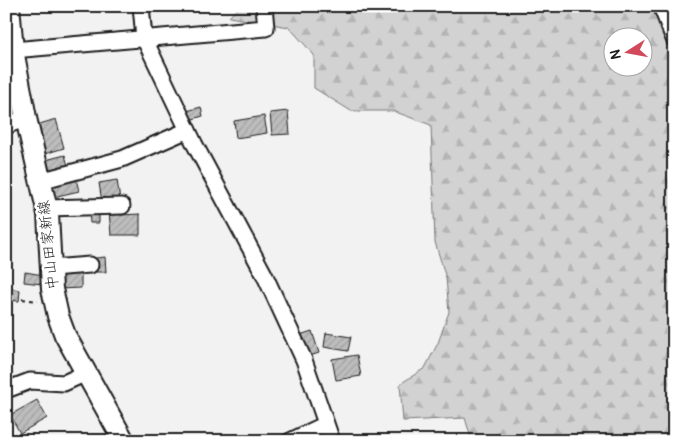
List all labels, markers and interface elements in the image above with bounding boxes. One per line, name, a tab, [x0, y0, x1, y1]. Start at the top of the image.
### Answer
north arrow	[602, 28, 652, 78]
text: N	[606, 48, 625, 61]
street label: 中山田家新線	[34, 199, 63, 291]

